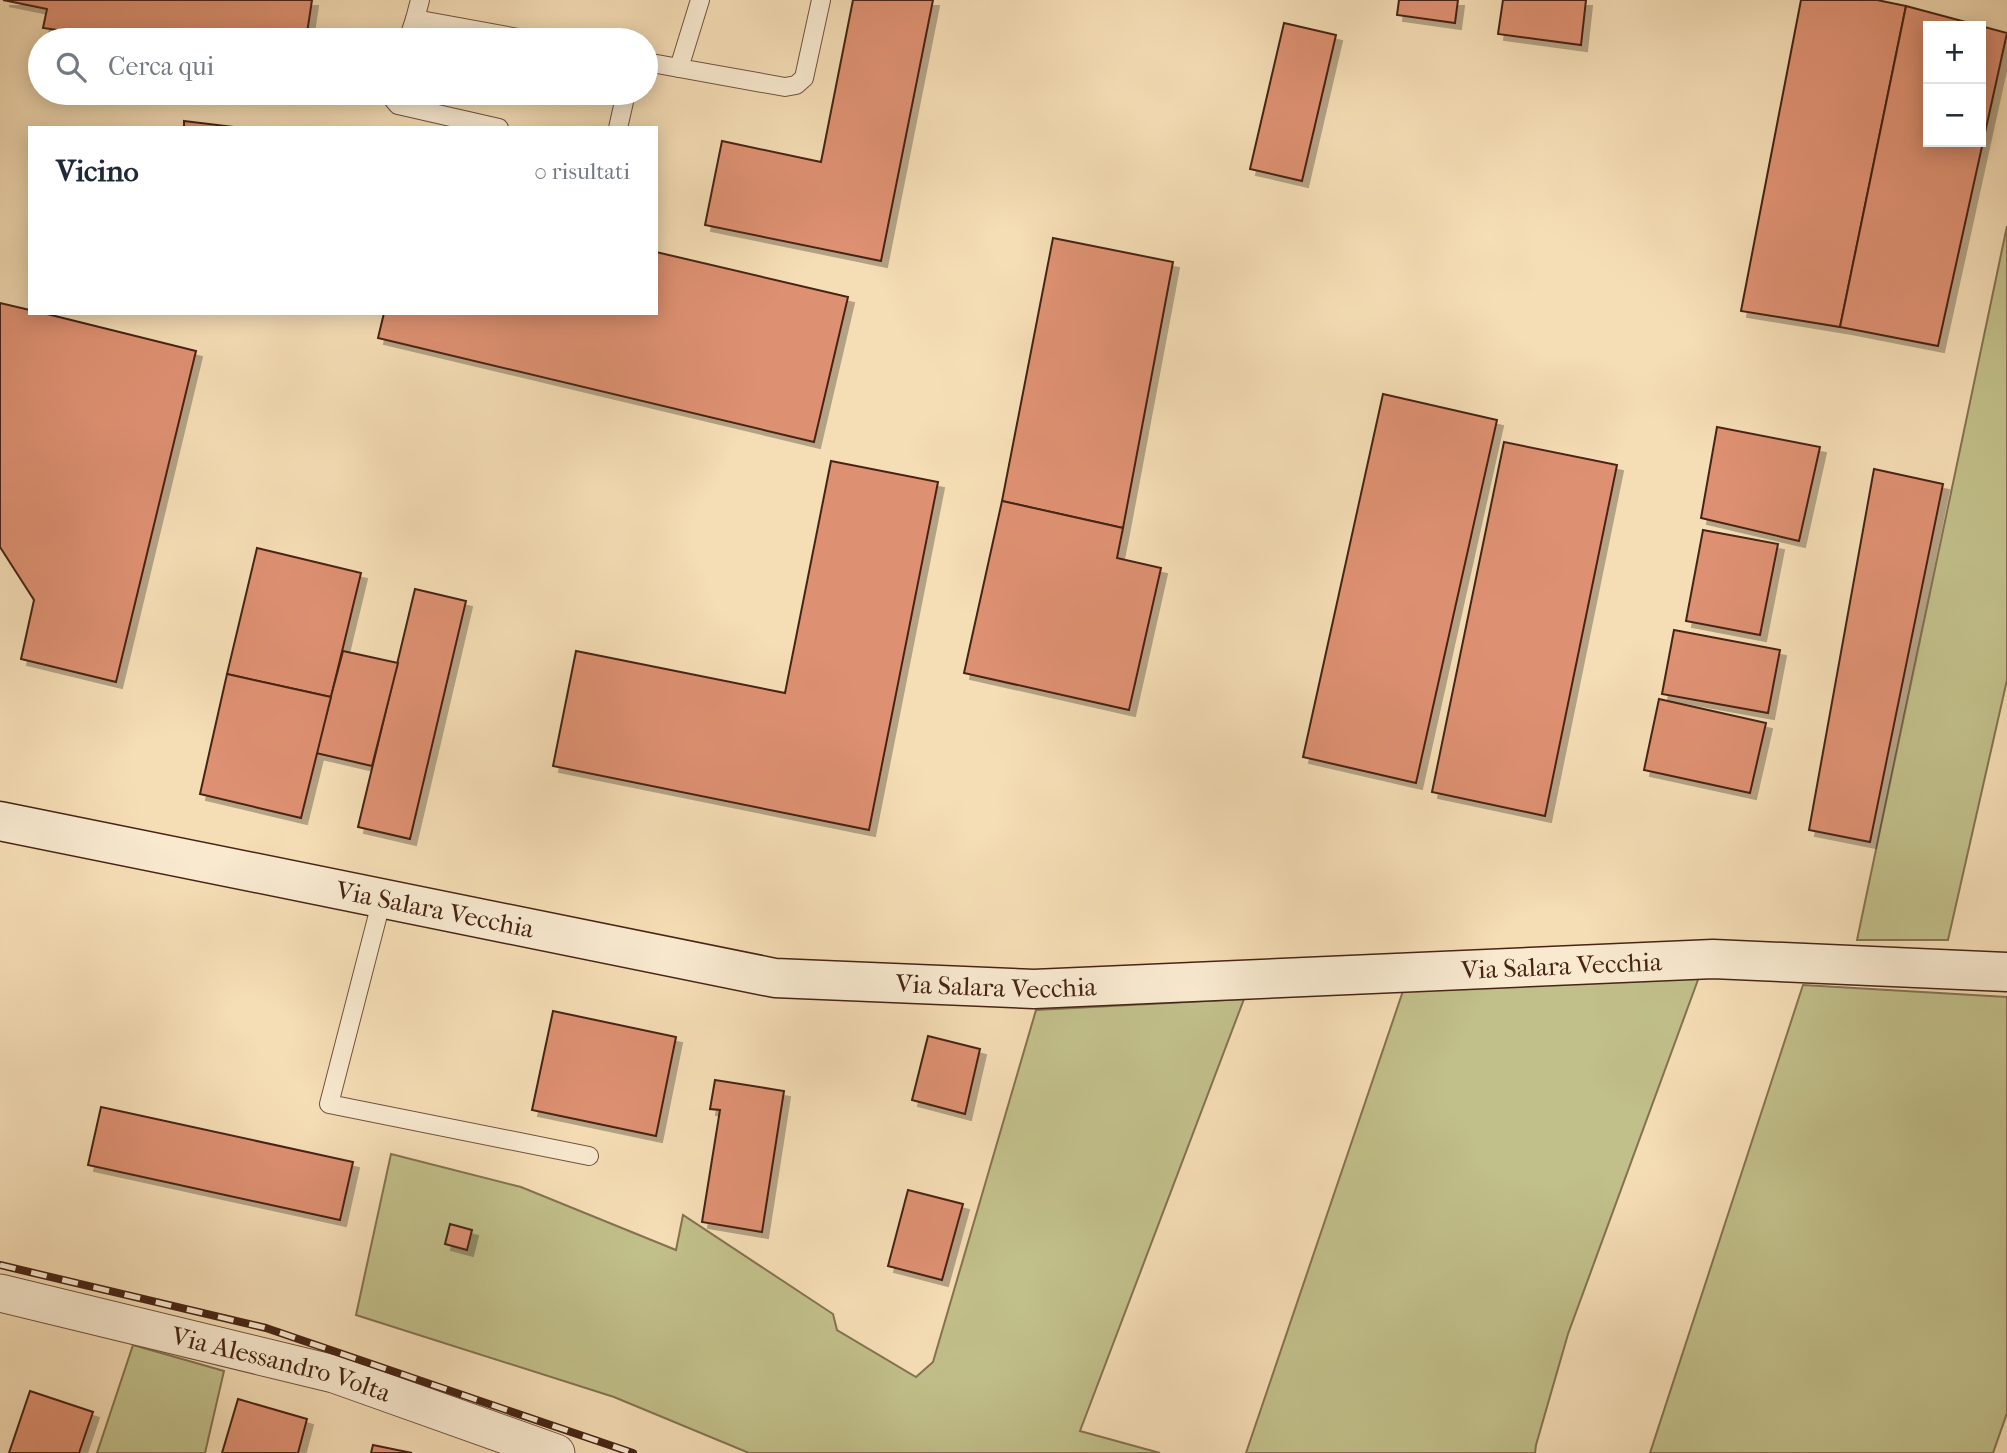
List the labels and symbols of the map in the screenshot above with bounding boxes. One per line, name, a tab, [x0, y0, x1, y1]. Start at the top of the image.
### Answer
street label: Via Salara Vecchia	[333, 874, 538, 944]
street label: Via Salara Vecchia	[1459, 946, 1664, 986]
street label: Via Salara Vecchia	[894, 968, 1098, 1005]
street label: Via Alessandro Volta	[168, 1319, 396, 1409]

